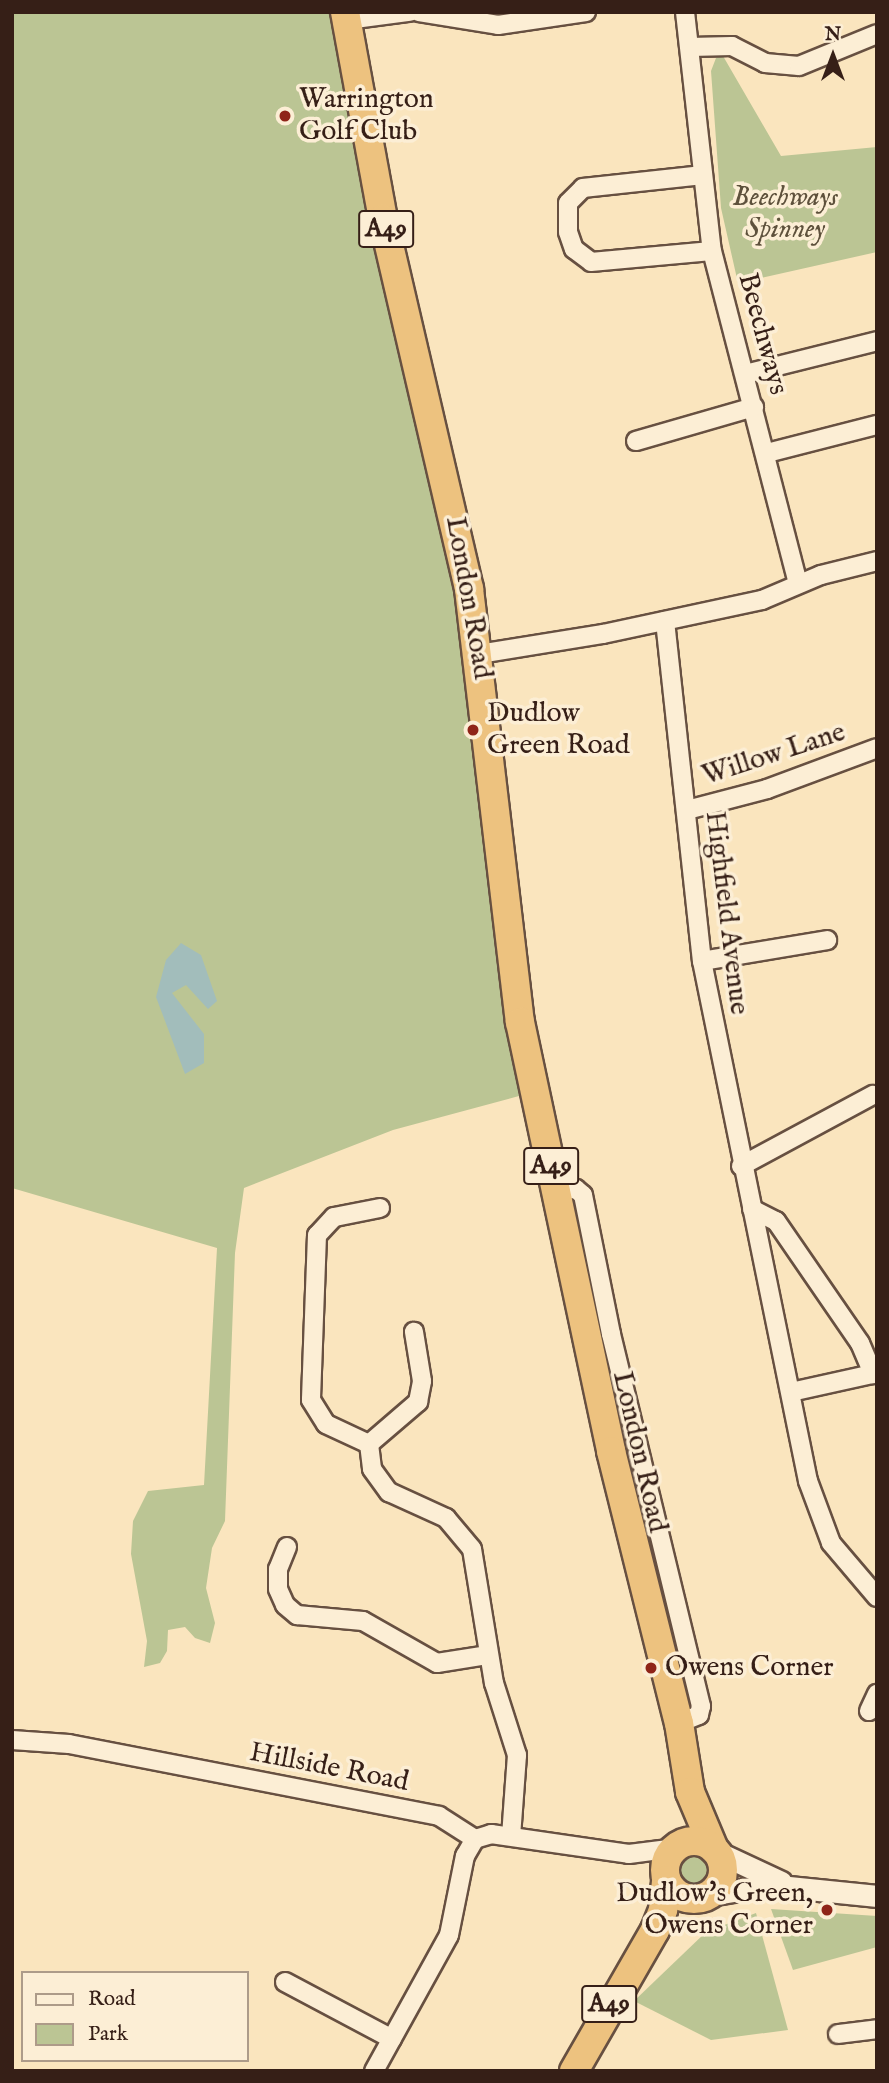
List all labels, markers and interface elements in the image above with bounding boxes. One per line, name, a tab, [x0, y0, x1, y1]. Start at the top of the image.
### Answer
north arrow	[798, 21, 868, 91]
text: N	[825, 23, 841, 47]
place label: Warrington Golf Club	[299, 83, 434, 149]
marker: Warrington Golf Club	[277, 108, 293, 124]
park label: Beechways Spinney	[732, 181, 838, 247]
road number: A49	[358, 206, 414, 252]
street label: Beechways	[730, 270, 794, 398]
street label: London Road	[437, 514, 499, 682]
place label: Dudlow Green Road	[487, 697, 630, 763]
street label: Willow Lane	[698, 716, 850, 794]
marker: Dudlow Green Road	[465, 722, 481, 738]
street label: Highfield Avenue	[697, 809, 755, 1017]
road number: A49	[523, 1144, 579, 1189]
street label: London Road	[604, 1368, 674, 1536]
place label: Owens Corner	[665, 1651, 834, 1685]
marker: Owens Corner	[643, 1660, 659, 1676]
street label: Hillside Road	[247, 1736, 411, 1800]
place label: Dudlow's Green, Owens Corner	[616, 1877, 813, 1943]
marker: Dudlow's Green, Owens Corner	[819, 1902, 835, 1918]
legend	[21, 1971, 248, 2062]
road number: A49	[581, 1982, 637, 2026]
text: Road	[88, 1986, 135, 2013]
text: Park	[88, 2021, 128, 2048]

